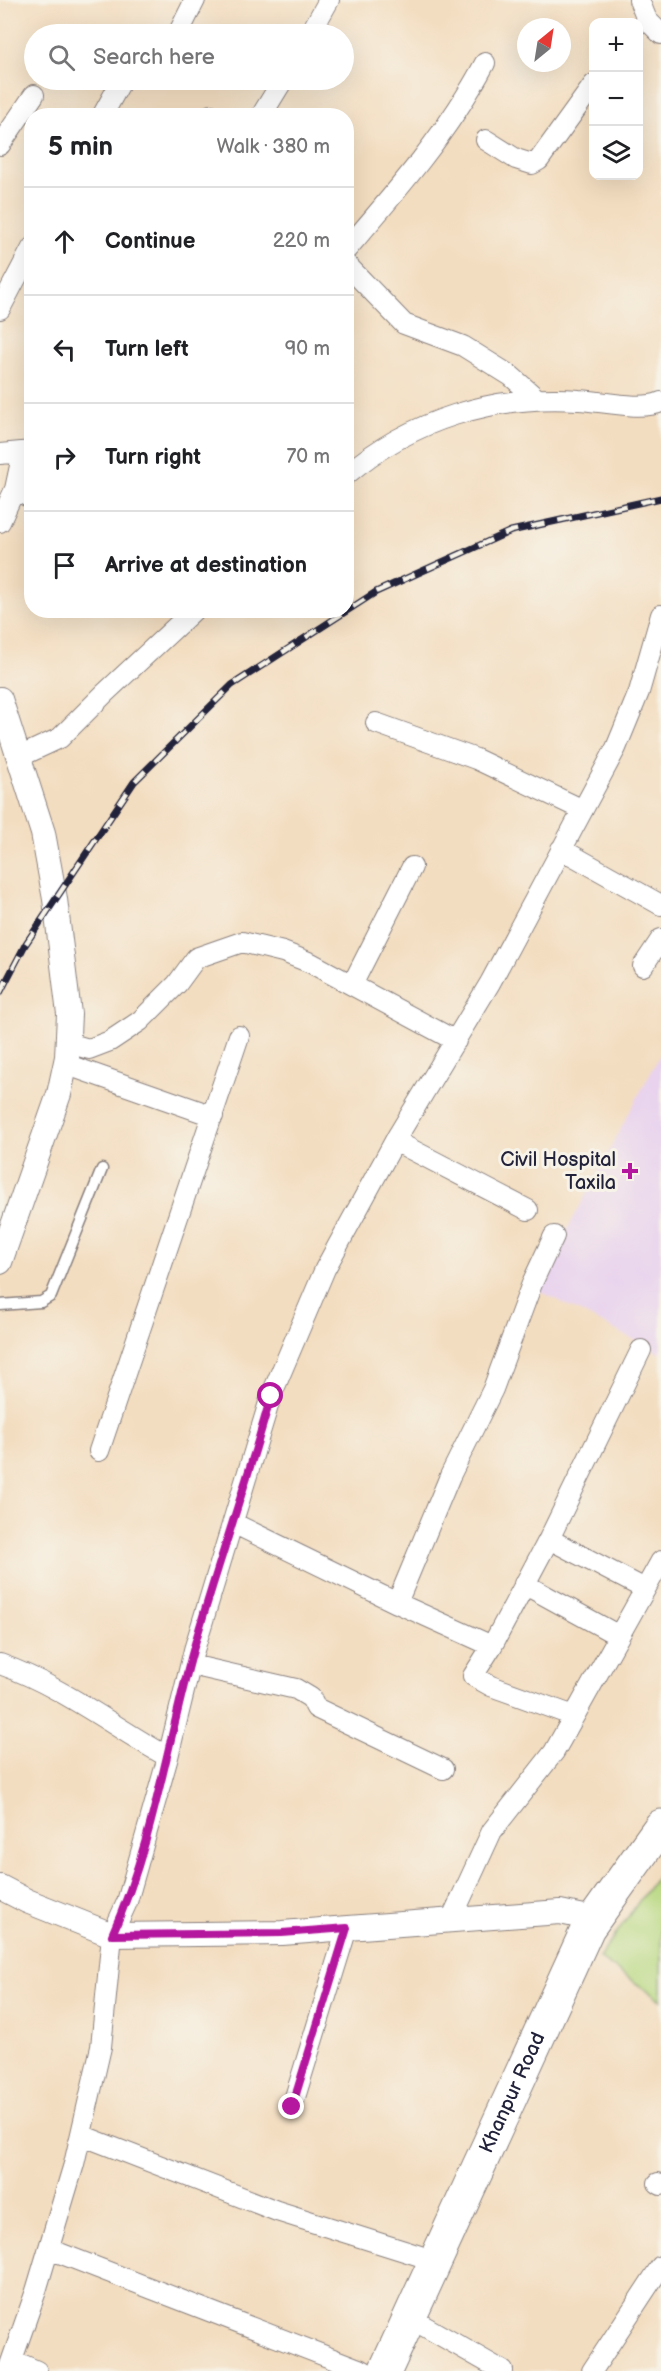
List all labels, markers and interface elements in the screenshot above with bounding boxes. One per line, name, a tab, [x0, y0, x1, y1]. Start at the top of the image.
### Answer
north arrow	[517, 18, 571, 72]
map controls	[589, 18, 643, 180]
button: +	[589, 18, 643, 72]
search box	[24, 24, 354, 90]
icon: search	[45, 41, 78, 74]
text: Search here	[93, 44, 215, 71]
button: −	[589, 72, 643, 126]
button: layers	[589, 126, 643, 180]
text: 5 min	[48, 132, 113, 163]
text: Walk · 380 m	[217, 135, 330, 159]
icon: ahead	[48, 225, 81, 258]
text: Continue	[105, 228, 195, 255]
text: 220 m	[273, 229, 330, 253]
icon: left	[48, 333, 81, 366]
text: Turn left	[105, 336, 189, 363]
text: 90 m	[285, 337, 330, 361]
icon: right	[48, 441, 81, 474]
text: Turn right	[105, 444, 201, 471]
text: 70 m	[286, 445, 330, 469]
icon: arrive	[48, 549, 81, 582]
text: Arrive at destination	[105, 552, 307, 579]
place label: Civil Hospital Taxila	[500, 1148, 616, 1195]
marker: Civil Hospital Taxila	[621, 1162, 639, 1180]
route start	[257, 1382, 283, 1408]
street label: Khanpur Road	[474, 2029, 550, 2157]
route end	[278, 2093, 304, 2119]

